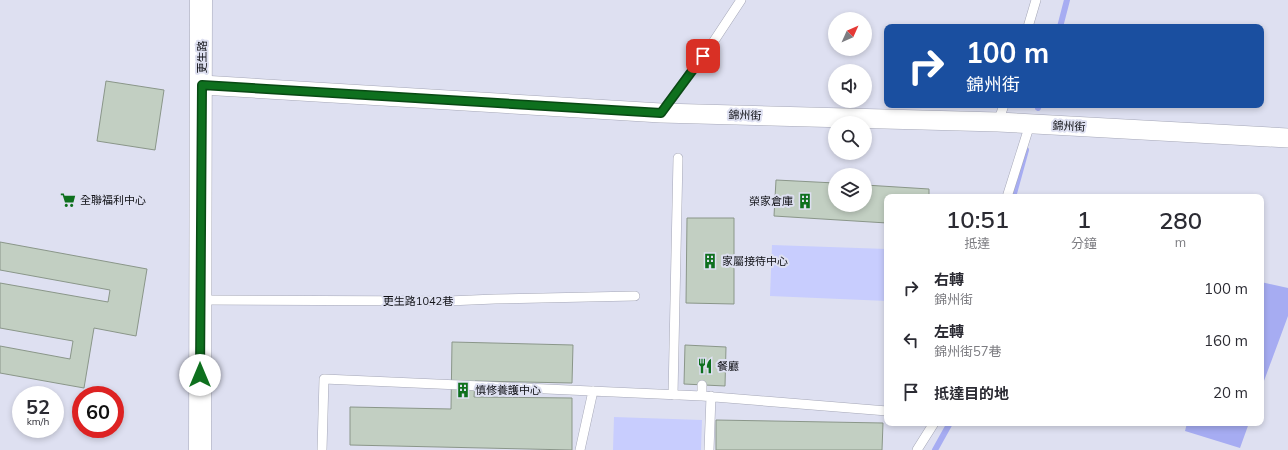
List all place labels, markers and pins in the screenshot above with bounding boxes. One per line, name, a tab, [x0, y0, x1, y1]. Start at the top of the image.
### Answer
pin	[686, 39, 720, 73]
supermarket icon: 全聯福利中心	[59, 191, 77, 209]
building icon: 榮家倉庫	[796, 192, 814, 210]
place label: 全聯福利中心	[80, 193, 146, 207]
place label: 榮家倉庫	[749, 194, 793, 208]
building icon: 家屬接待中心	[701, 252, 719, 270]
place label: 家屬接待中心	[722, 254, 788, 268]
restaurant icon: 餐廳	[696, 357, 714, 375]
place label: 餐廳	[717, 359, 739, 373]
building icon: 慎修養護中心	[454, 381, 472, 399]
place label: 慎修養護中心	[475, 383, 541, 397]

